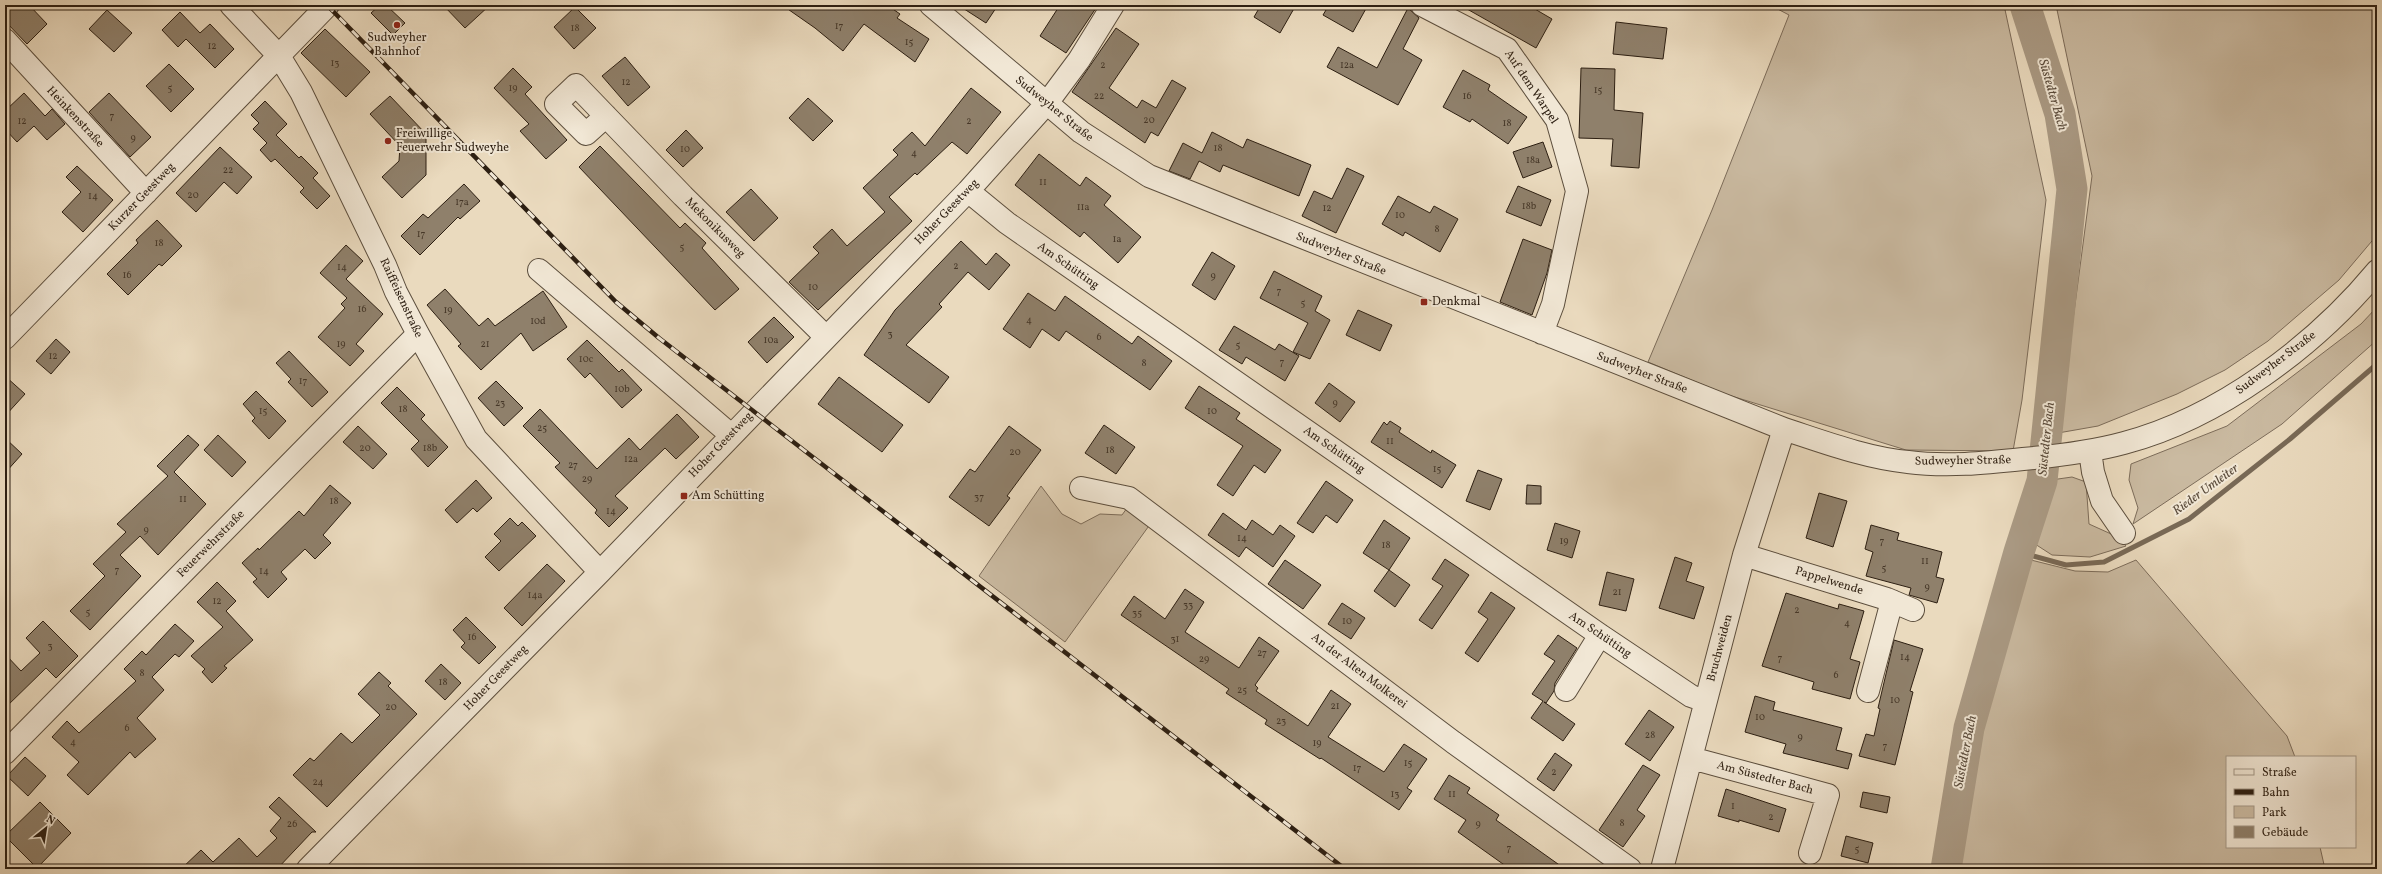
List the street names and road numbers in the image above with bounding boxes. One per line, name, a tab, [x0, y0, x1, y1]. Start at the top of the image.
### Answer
street label: Auf dem Warpel	[1500, 47, 1562, 128]
street label: Sudweyher Straße	[1012, 72, 1097, 146]
street label: Heinkenstraße	[43, 83, 108, 151]
street label: Kurzer Geestweg	[105, 159, 179, 235]
street label: Hoher Geestweg	[911, 175, 983, 249]
street label: Mekonikusweg	[681, 194, 749, 262]
street label: Sudweyher Straße	[1293, 229, 1389, 280]
street label: Am Schütting	[1034, 239, 1102, 293]
street label: Raiffeisenstraße	[376, 256, 427, 341]
street label: Sudweyher Straße	[2233, 327, 2320, 398]
street label: Sudweyher Straße	[1594, 348, 1690, 398]
street label: Hoher Geestweg	[685, 408, 757, 482]
street label: Am Schütting	[1300, 423, 1368, 477]
street label: Sudweyher Straße	[1915, 452, 2012, 470]
street label: Feuerwehrstraße	[174, 506, 249, 581]
street label: Pappelwende	[1793, 563, 1865, 599]
street label: Am Schütting	[1566, 608, 1634, 662]
street label: Bruchweiden	[1703, 613, 1737, 683]
street label: An der Alten Molkerei	[1308, 630, 1411, 713]
street label: Hoher Geestweg	[460, 641, 532, 715]
street label: Am Süstedter Bach	[1715, 757, 1815, 799]

